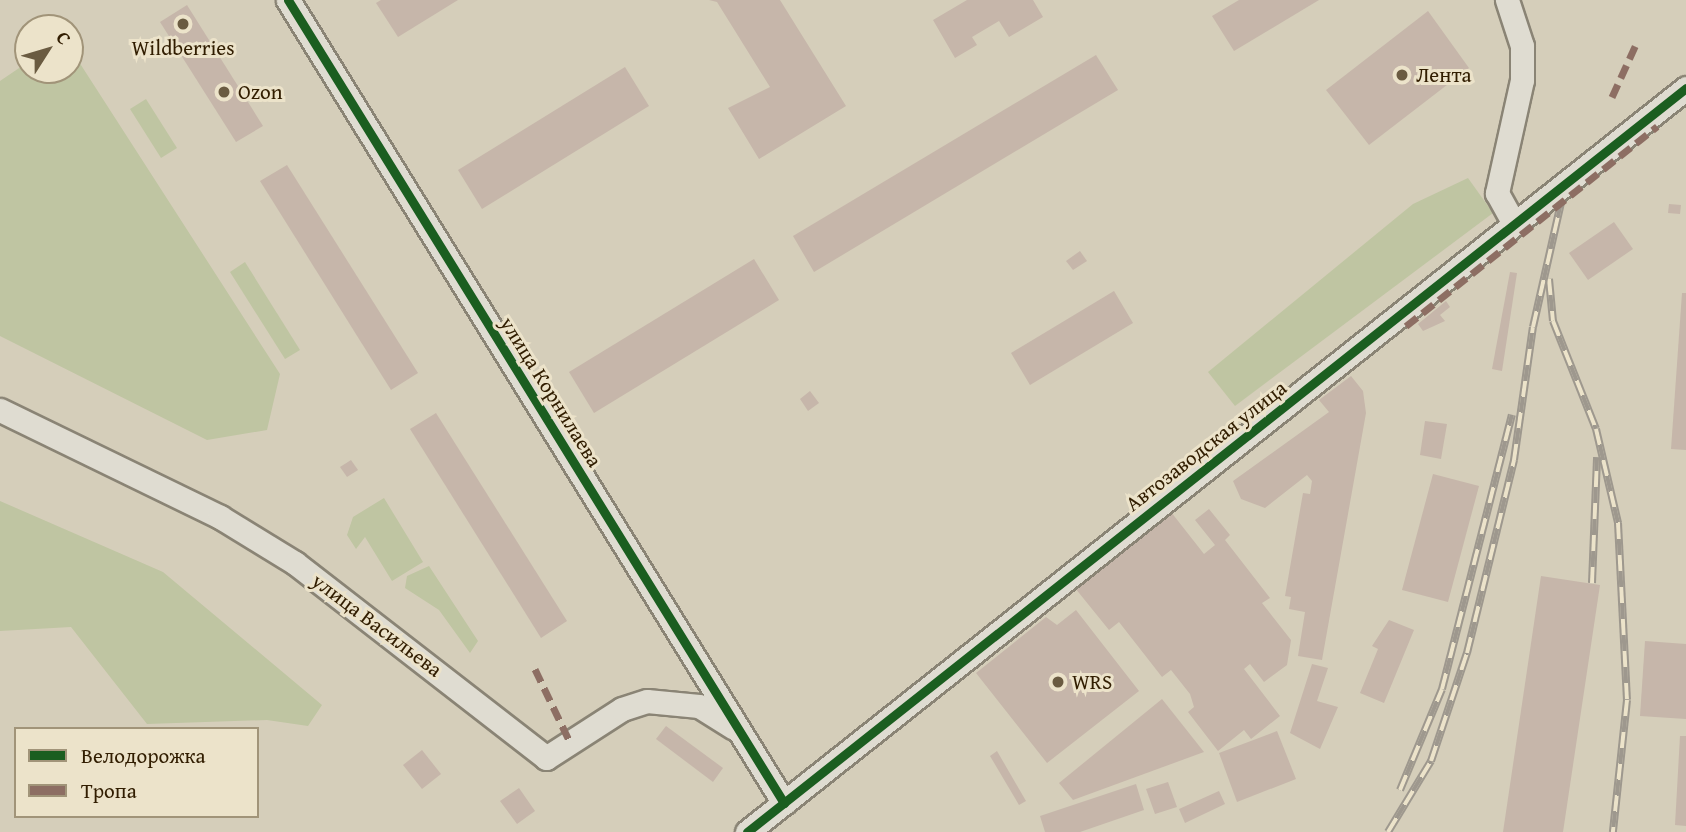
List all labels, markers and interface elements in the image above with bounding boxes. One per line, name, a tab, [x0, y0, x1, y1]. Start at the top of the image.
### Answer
north arrow	[14, 14, 84, 84]
marker: Wildberries	[175, 16, 191, 32]
text: С	[50, 25, 79, 50]
place label: Wildberries	[132, 35, 234, 61]
place label: Лента	[1416, 62, 1472, 88]
marker: Лента	[1394, 67, 1410, 83]
place label: Ozon	[238, 79, 282, 105]
marker: Ozon	[216, 84, 232, 100]
street label: улица Корнилаева	[495, 312, 607, 472]
street label: Автозаводская улица	[1120, 375, 1292, 517]
street label: улица Васильева	[307, 568, 447, 682]
place label: WRS	[1072, 669, 1112, 695]
marker: WRS	[1050, 674, 1066, 690]
legend	[14, 727, 259, 818]
text: Велодорожка	[81, 740, 206, 771]
text: Тропа	[81, 775, 137, 806]

